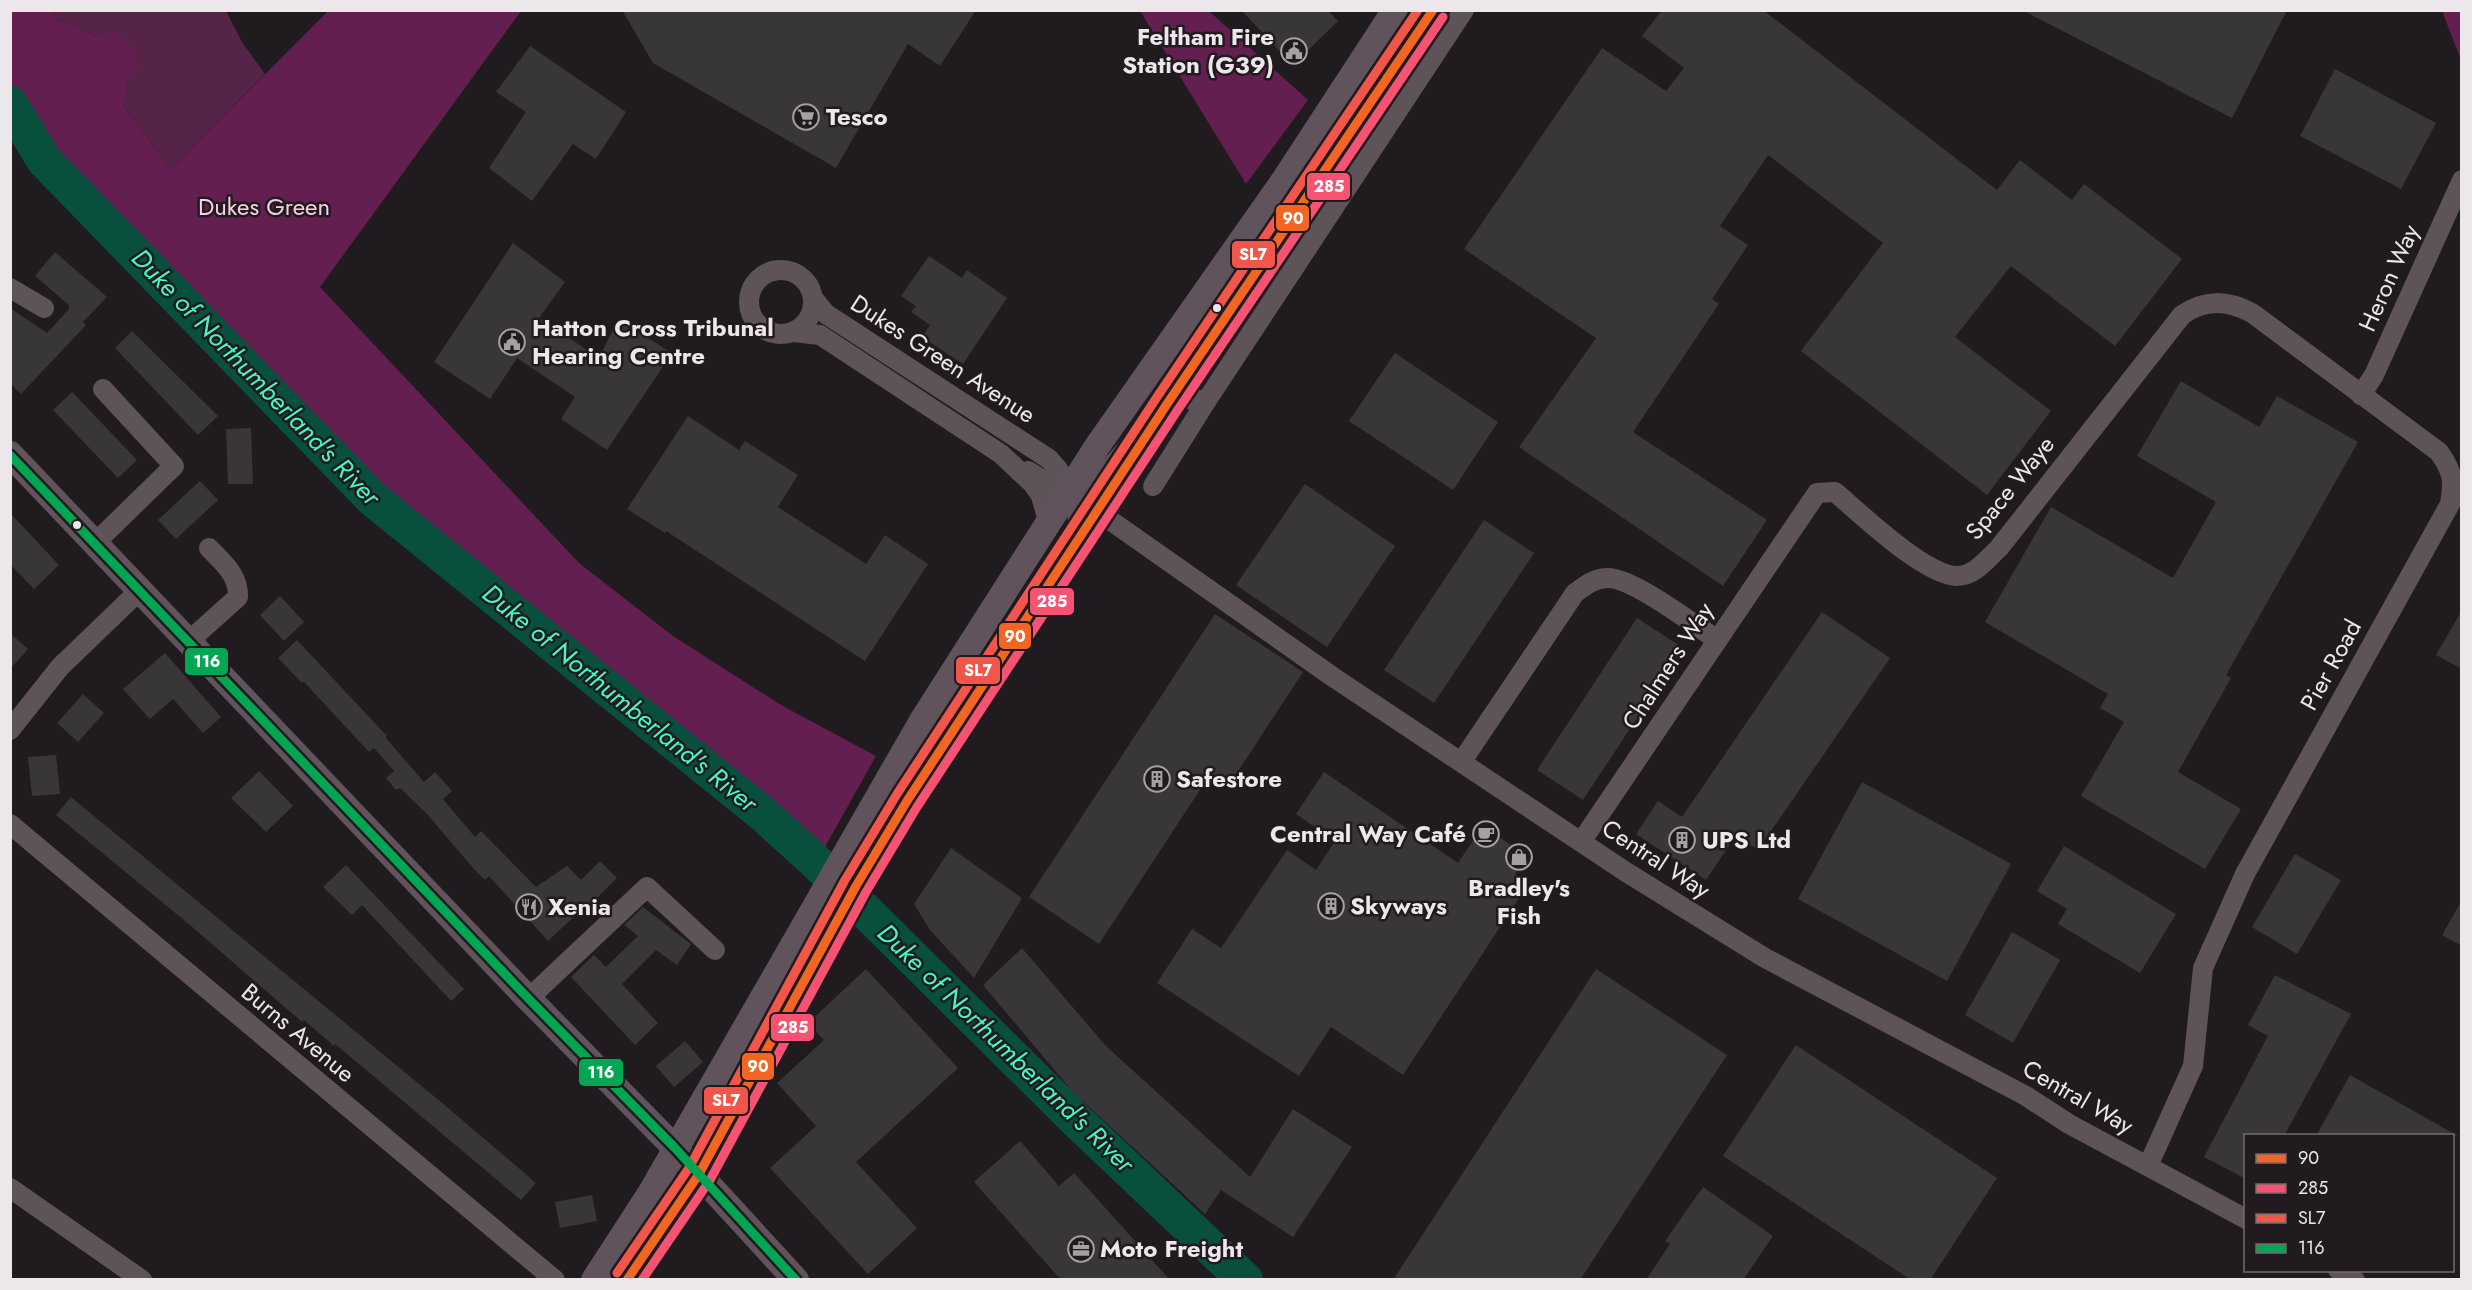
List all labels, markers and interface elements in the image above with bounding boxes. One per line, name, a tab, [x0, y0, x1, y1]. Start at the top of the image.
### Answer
place label: Feltham Fire Station (G39)	[1122, 19, 1274, 82]
public building icon: Feltham Fire Station (G39)	[1279, 36, 1309, 66]
place label: Tesco	[826, 99, 888, 134]
supermarket icon: Tesco	[791, 102, 821, 132]
line badge: 285	[1306, 172, 1351, 201]
text: 285	[1314, 175, 1344, 198]
park label: Dukes Green	[198, 189, 330, 224]
line badge: 90	[1275, 204, 1310, 232]
text: 90	[1282, 207, 1304, 230]
street label: Heron Way	[2349, 218, 2428, 337]
water label: Duke of Northumberland's River	[123, 240, 390, 515]
line badge: SL7	[1231, 240, 1276, 269]
text: SL7	[1239, 243, 1267, 266]
street label: Dukes Green Avenue	[844, 286, 1043, 432]
unlabelled marker	[1211, 302, 1223, 314]
place label: Hatton Cross Tribunal Hearing Centre	[532, 310, 774, 373]
public building icon: Hatton Cross Tribunal Hearing Centre	[497, 327, 527, 357]
street label: Space Waye	[1957, 428, 2062, 547]
unlabelled marker	[71, 519, 83, 531]
water label: Duke of Northumberland's River	[474, 575, 767, 822]
line badge: 285	[1029, 587, 1075, 616]
text: 285	[1037, 590, 1067, 613]
street label: Chalmers Way	[1613, 595, 1722, 736]
street label: Pier Road	[2291, 613, 2370, 717]
line badge: 90	[998, 622, 1032, 650]
text: 90	[1004, 625, 1026, 648]
line badge: 116	[184, 647, 229, 676]
text: 116	[194, 650, 221, 673]
line badge: SL7	[955, 656, 1001, 685]
text: SL7	[964, 659, 992, 682]
place label: Safestore	[1176, 761, 1282, 796]
building icon: Safestore	[1142, 764, 1172, 794]
street label: Central Way	[1595, 810, 1718, 907]
place label: Central Way Café	[1270, 816, 1466, 851]
cafe icon: Central Way Café	[1471, 819, 1501, 849]
place label: UPS Ltd	[1702, 822, 1791, 857]
building icon: UPS Ltd	[1667, 825, 1697, 855]
shop icon: Bradley's Fish	[1504, 842, 1534, 872]
place label: Bradley's Fish	[1468, 870, 1570, 933]
place label: Skyways	[1350, 888, 1447, 923]
place label: Xenia	[548, 889, 611, 924]
building icon: Skyways	[1316, 891, 1346, 921]
restaurant icon: Xenia	[514, 892, 544, 922]
water label: Duke of Northumberland's River	[869, 915, 1144, 1182]
street label: Burns Avenue	[234, 975, 363, 1091]
line badge: 285	[770, 1013, 815, 1042]
text: 285	[778, 1016, 808, 1039]
street label: Central Way	[2016, 1051, 2141, 1143]
line badge: 90	[741, 1052, 775, 1081]
text: 90	[747, 1055, 769, 1078]
line badge: 116	[578, 1058, 624, 1087]
text: 116	[588, 1061, 615, 1084]
line badge: SL7	[703, 1086, 749, 1115]
text: SL7	[712, 1089, 740, 1112]
legend	[2244, 1134, 2454, 1272]
text: 90	[2298, 1145, 2319, 1171]
text: 285	[2298, 1175, 2328, 1201]
text: SL7	[2298, 1205, 2326, 1231]
place label: Moto Freight	[1100, 1231, 1244, 1266]
office icon: Moto Freight	[1066, 1234, 1096, 1264]
text: 116	[2298, 1235, 2325, 1261]

